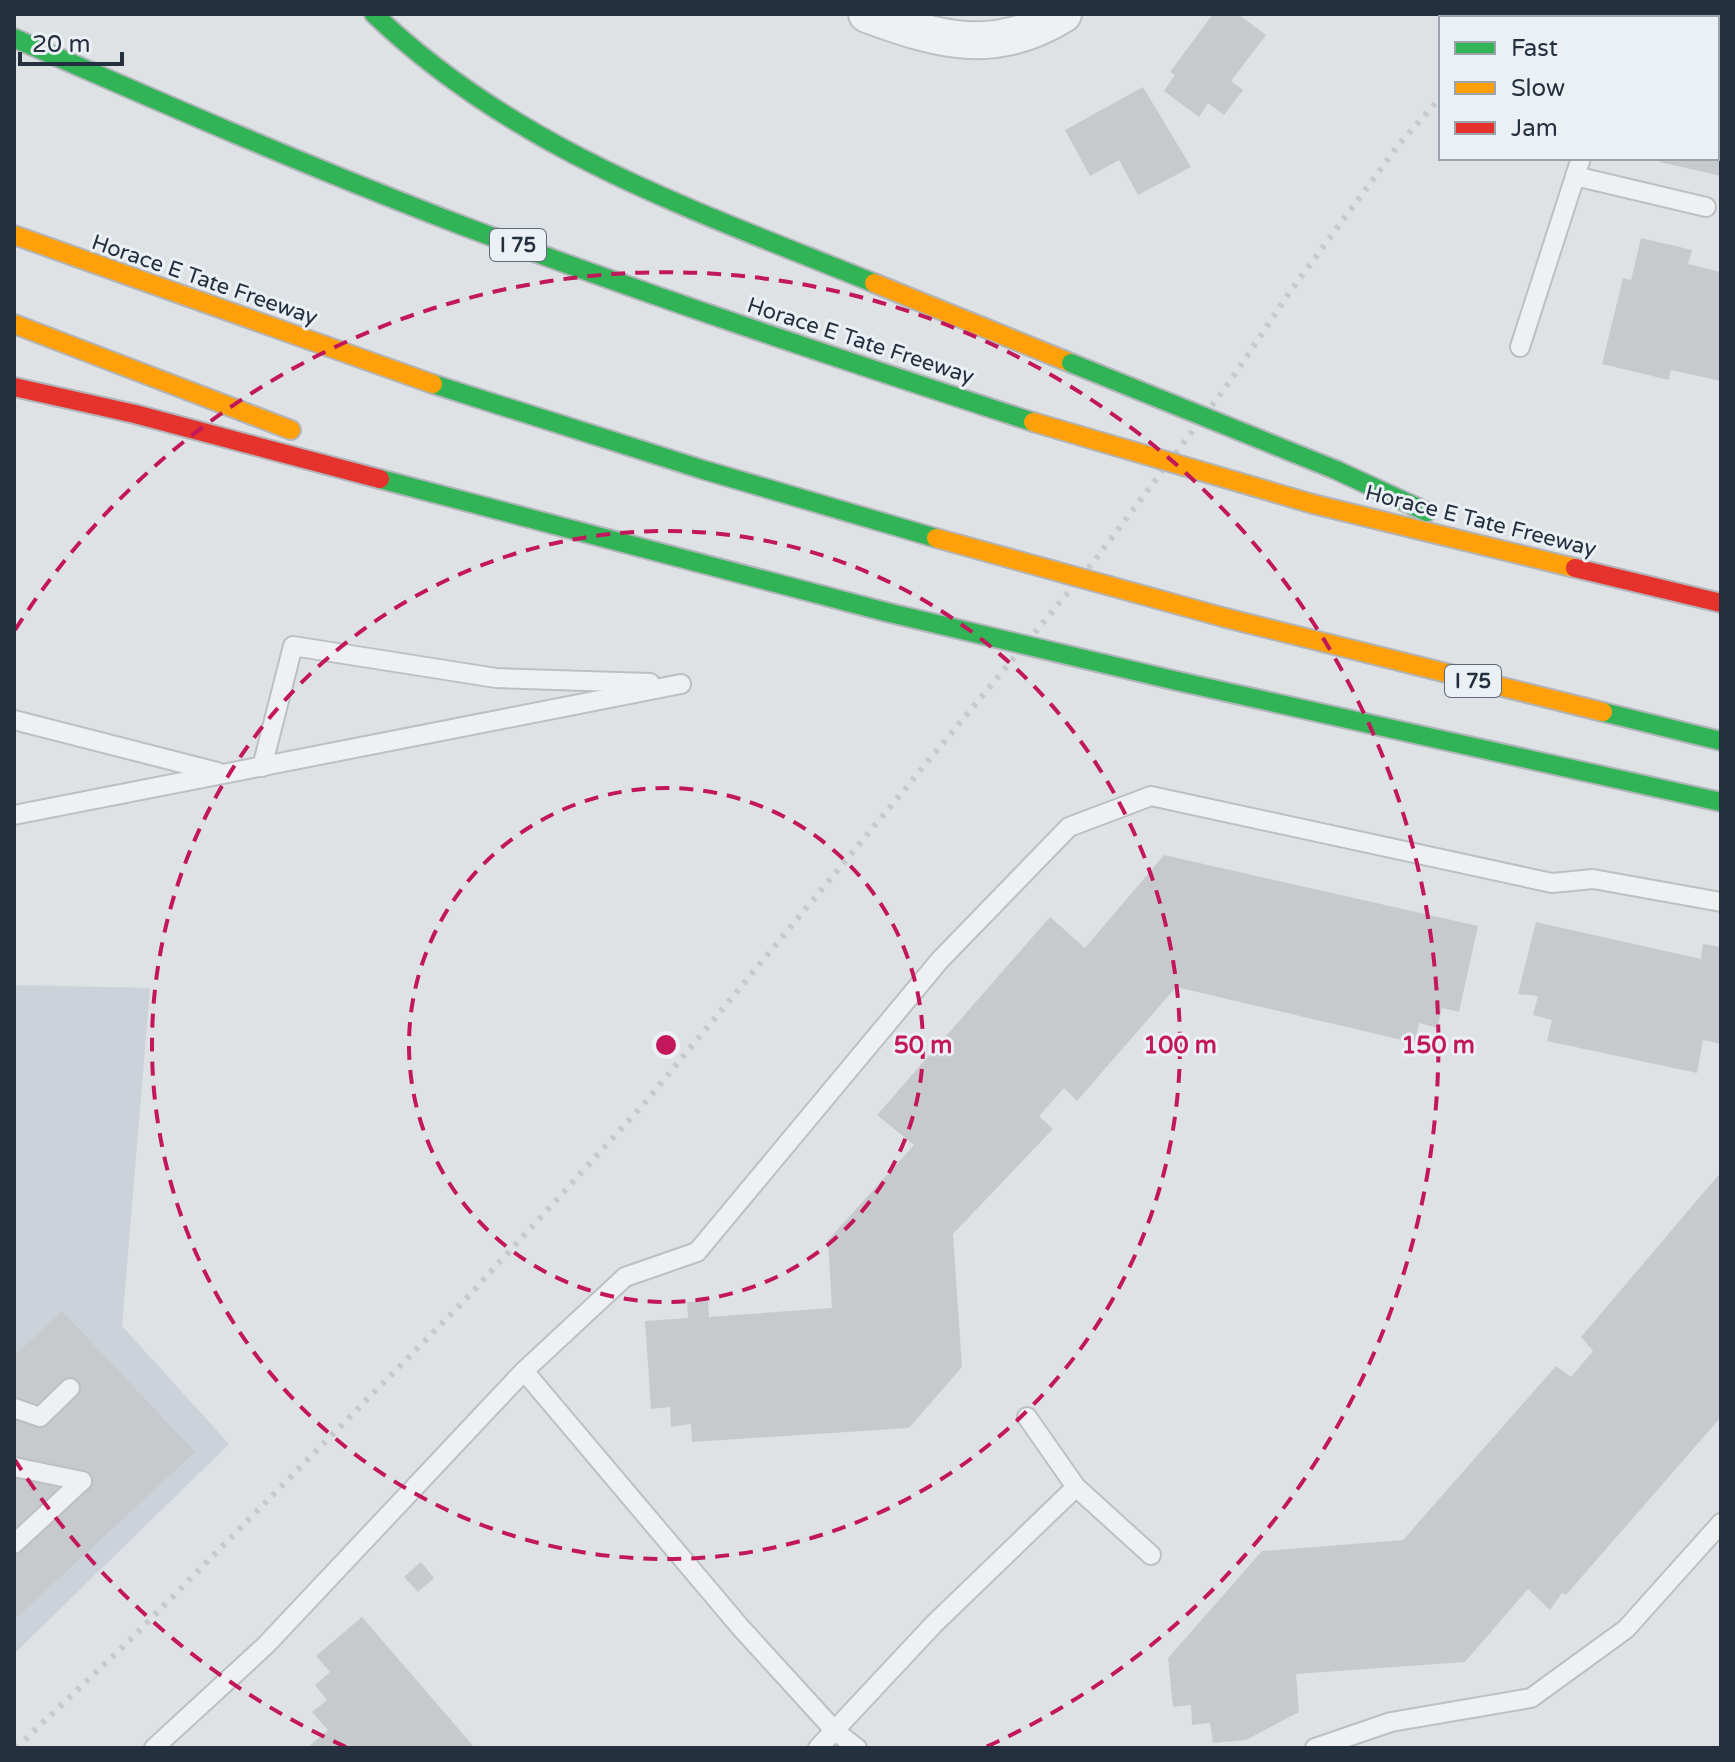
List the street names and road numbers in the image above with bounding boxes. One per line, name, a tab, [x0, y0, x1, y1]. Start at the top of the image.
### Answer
street label: Horace E Tate Freeway	[88, 229, 321, 331]
road number: I 75	[490, 229, 546, 261]
street label: Horace E Tate Freeway	[744, 292, 978, 390]
street label: Horace E Tate Freeway	[1363, 480, 1599, 562]
road number: I 75	[1445, 665, 1501, 697]

